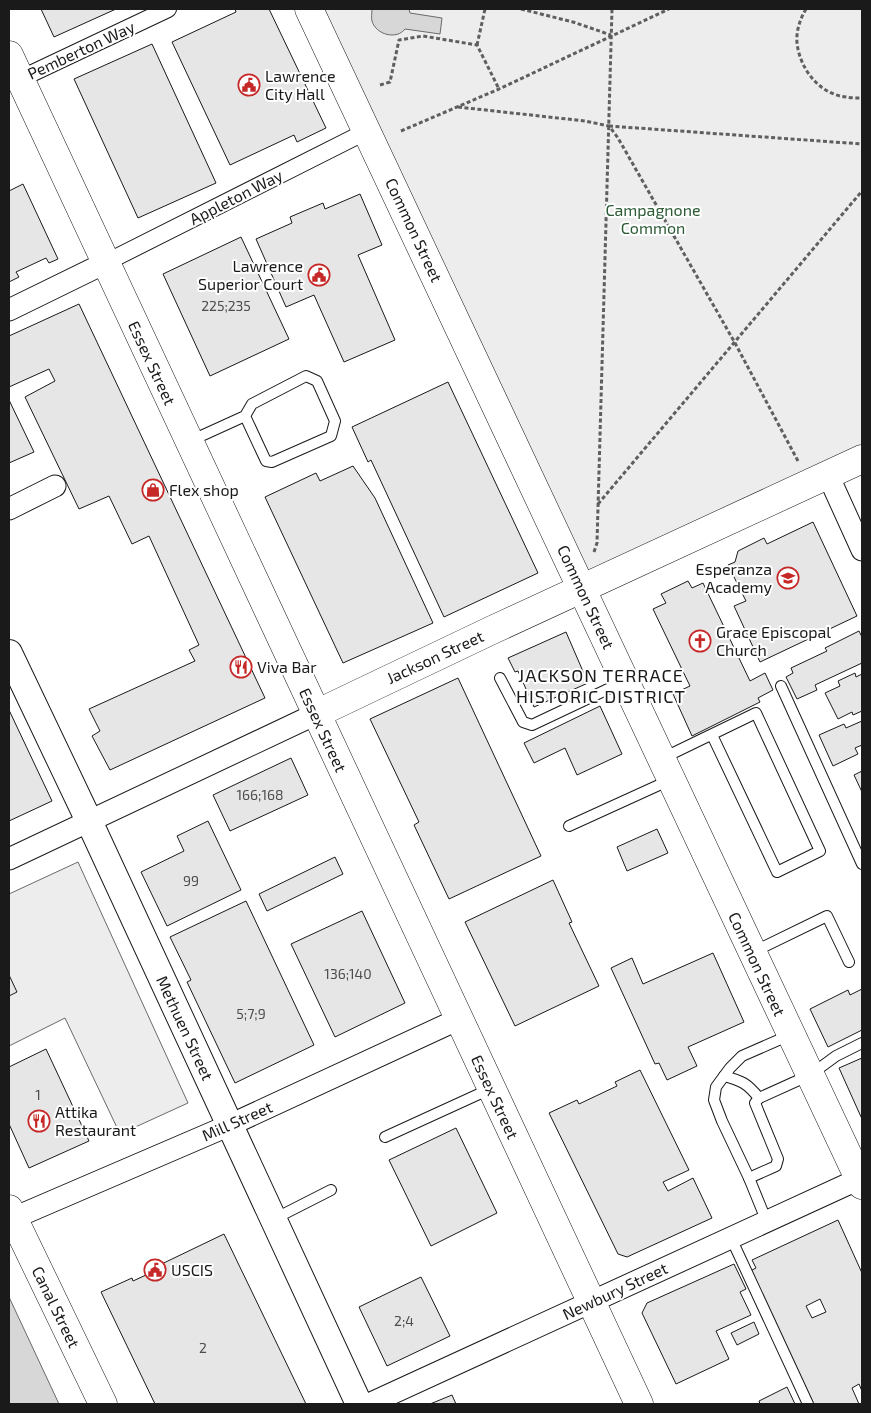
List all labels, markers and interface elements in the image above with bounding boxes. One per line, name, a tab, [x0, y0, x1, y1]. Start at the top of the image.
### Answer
street label: Pemberton Way	[24, 16, 138, 83]
place label: Lawrence City Hall	[265, 66, 336, 103]
public building icon: Lawrence City Hall	[237, 73, 261, 97]
street label: Appleton Way	[186, 165, 286, 228]
street label: Common Street	[382, 175, 447, 285]
park label: Campagnone Common	[605, 200, 701, 237]
place label: Lawrence Superior Court	[198, 256, 303, 293]
public building icon: Lawrence Superior Court	[307, 263, 331, 287]
house number: 225;235	[201, 297, 251, 314]
street label: Essex Street	[125, 318, 180, 408]
shop icon: Flex shop	[141, 478, 165, 502]
place label: Flex shop	[169, 480, 239, 499]
street label: Common Street	[554, 542, 619, 652]
place label: Esperanza Academy	[696, 559, 773, 596]
school or university icon: Esperanza Academy	[776, 566, 800, 590]
place label: Grace Episcopal Church	[716, 622, 831, 659]
street label: Jackson Street	[383, 626, 486, 687]
church icon: Grace Episcopal Church	[688, 629, 712, 653]
restaurant icon: Viva Bar	[229, 655, 253, 679]
place label: Viva Bar	[257, 657, 317, 676]
district label: JACKSON TERRACE HISTORIC DISTRICT	[516, 664, 686, 707]
street label: Essex Street	[296, 685, 351, 775]
house number: 166;168	[237, 786, 283, 803]
house number: 99	[183, 872, 199, 889]
street label: Common Street	[725, 909, 790, 1019]
house number: 136;140	[324, 965, 372, 982]
street label: Methuen Street	[153, 973, 218, 1083]
house number: 5;7;9	[236, 1005, 266, 1022]
street label: Essex Street	[468, 1052, 523, 1142]
house number: 1	[35, 1086, 41, 1103]
street label: Mill Street	[199, 1097, 275, 1145]
place label: Attika Restaurant	[55, 1102, 136, 1139]
restaurant icon: Attika Restaurant	[27, 1109, 51, 1133]
public building icon: USCIS	[143, 1258, 167, 1282]
street label: Newbury Street	[559, 1258, 670, 1323]
place label: USCIS	[171, 1260, 213, 1279]
street label: Canal Street	[29, 1263, 84, 1351]
house number: 2;4	[394, 1312, 414, 1329]
house number: 2	[199, 1339, 207, 1356]

